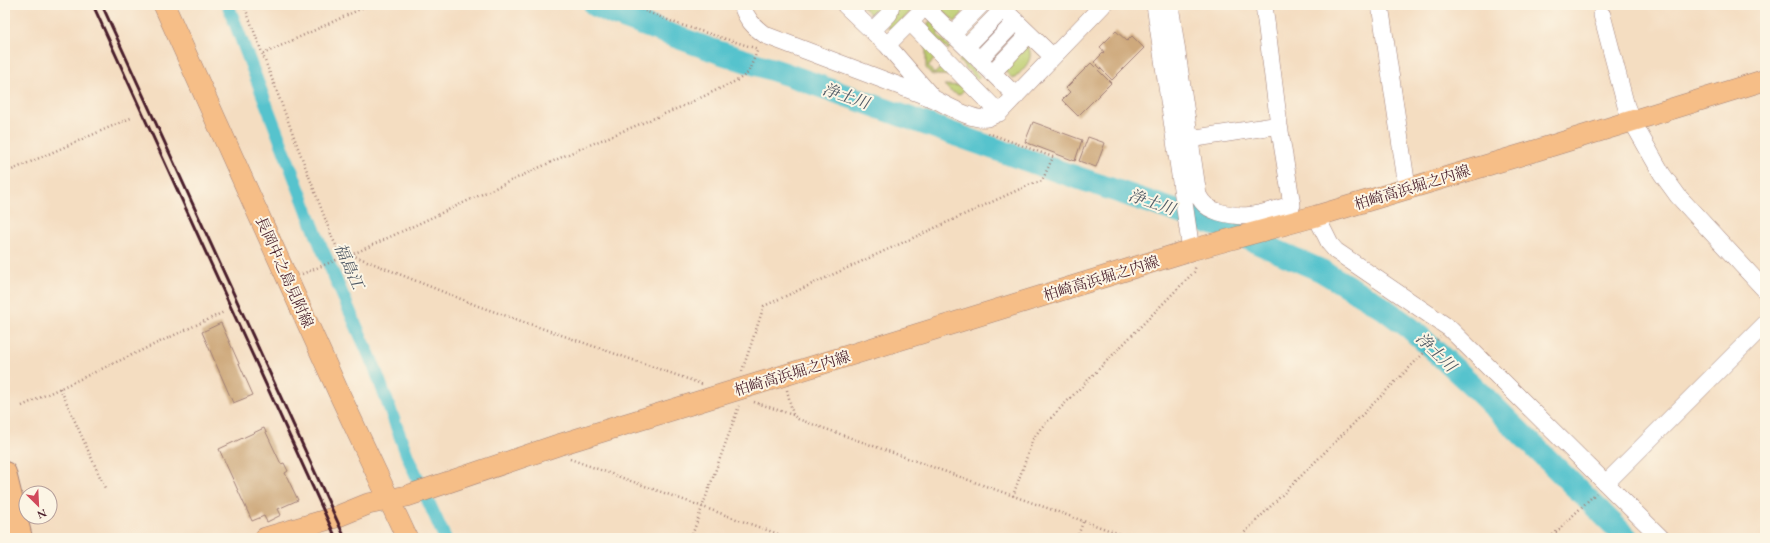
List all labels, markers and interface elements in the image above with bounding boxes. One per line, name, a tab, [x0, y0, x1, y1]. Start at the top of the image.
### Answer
water label: 浄土川	[820, 78, 874, 114]
street label: 柏崎高浜堀之内線	[1352, 160, 1472, 214]
water label: 浄土川	[1126, 184, 1180, 220]
street label: 長岡中之島見附線	[252, 213, 318, 331]
water label: 福島江	[330, 240, 369, 294]
street label: 柏崎高浜堀之内線	[1041, 251, 1161, 305]
water label: 浄土川	[1411, 328, 1462, 378]
street label: 柏崎高浜堀之内線	[732, 346, 852, 400]
north arrow	[18, 485, 58, 525]
text: N	[35, 506, 49, 522]

